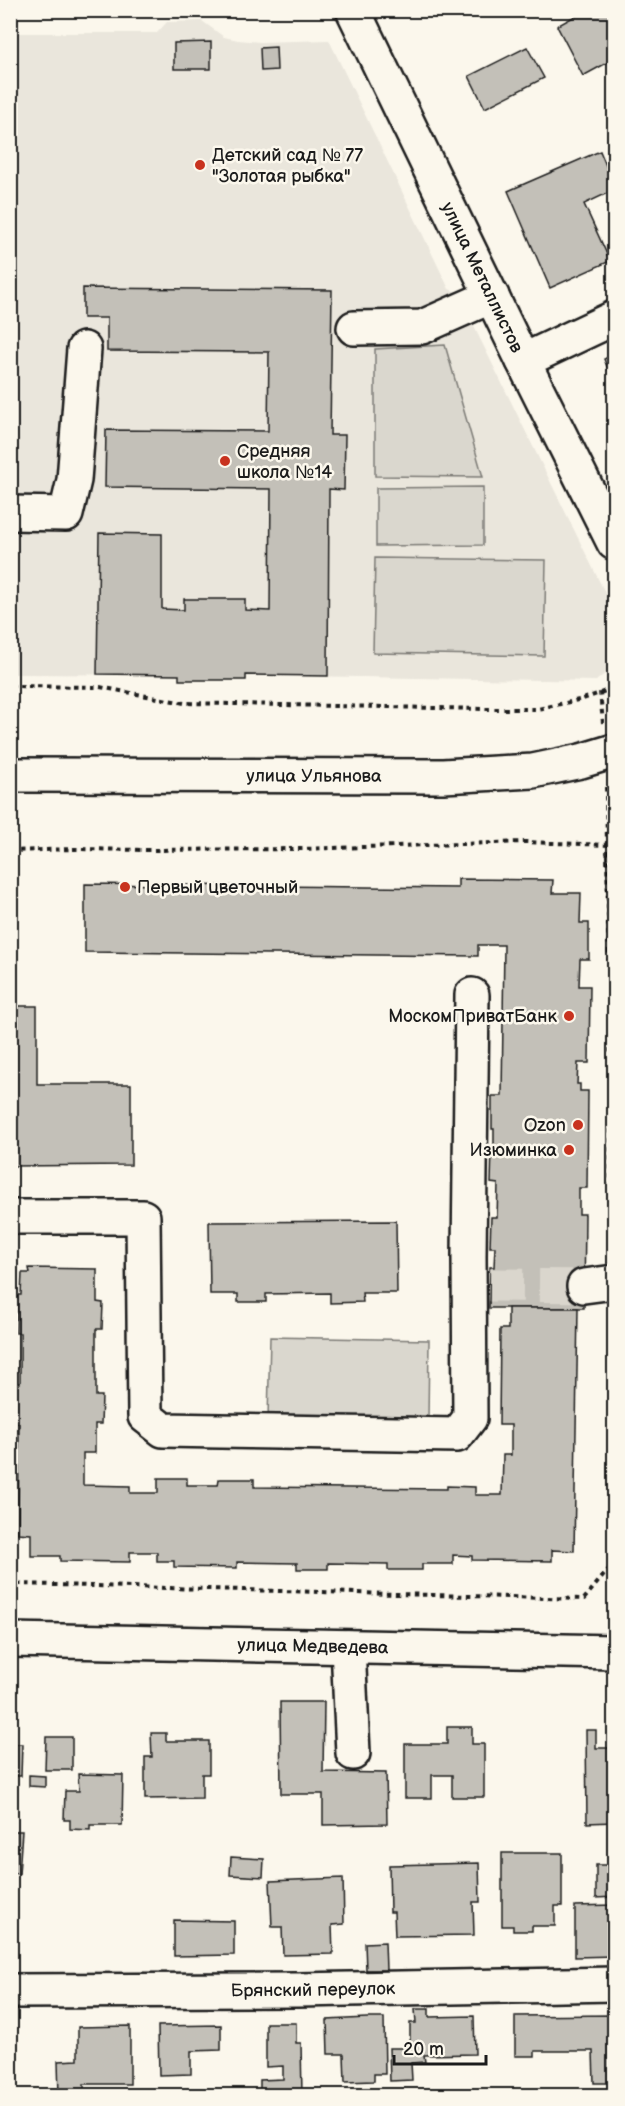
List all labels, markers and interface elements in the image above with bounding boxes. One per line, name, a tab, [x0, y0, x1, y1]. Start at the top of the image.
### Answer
place label: Детский сад № 77 "Золотая рыбка"	[212, 145, 363, 187]
marker: Детский сад № 77 "Золотая рыбка"	[193, 158, 207, 172]
street label: улица Металлистов	[437, 199, 528, 356]
place label: Средняя школа №14	[237, 441, 332, 483]
marker: Средняя школа №14	[218, 454, 232, 468]
street label: улица Ульянова	[246, 765, 382, 786]
place label: Первый цветочный	[137, 877, 298, 898]
marker: Первый цветочный	[118, 880, 132, 894]
place label: МоскомПриватБанк	[388, 1006, 557, 1027]
marker: МоскомПриватБанк	[562, 1009, 576, 1023]
place label: Ozon	[524, 1115, 566, 1136]
marker: Ozon	[571, 1118, 585, 1132]
place label: Изюминка	[470, 1140, 557, 1161]
marker: Изюминка	[562, 1143, 576, 1157]
street label: улица Медведева	[237, 1634, 389, 1658]
street label: Брянский переулок	[231, 1978, 396, 2001]
scale bar	[394, 2028, 486, 2066]
text: 20 m	[403, 2039, 444, 2060]

